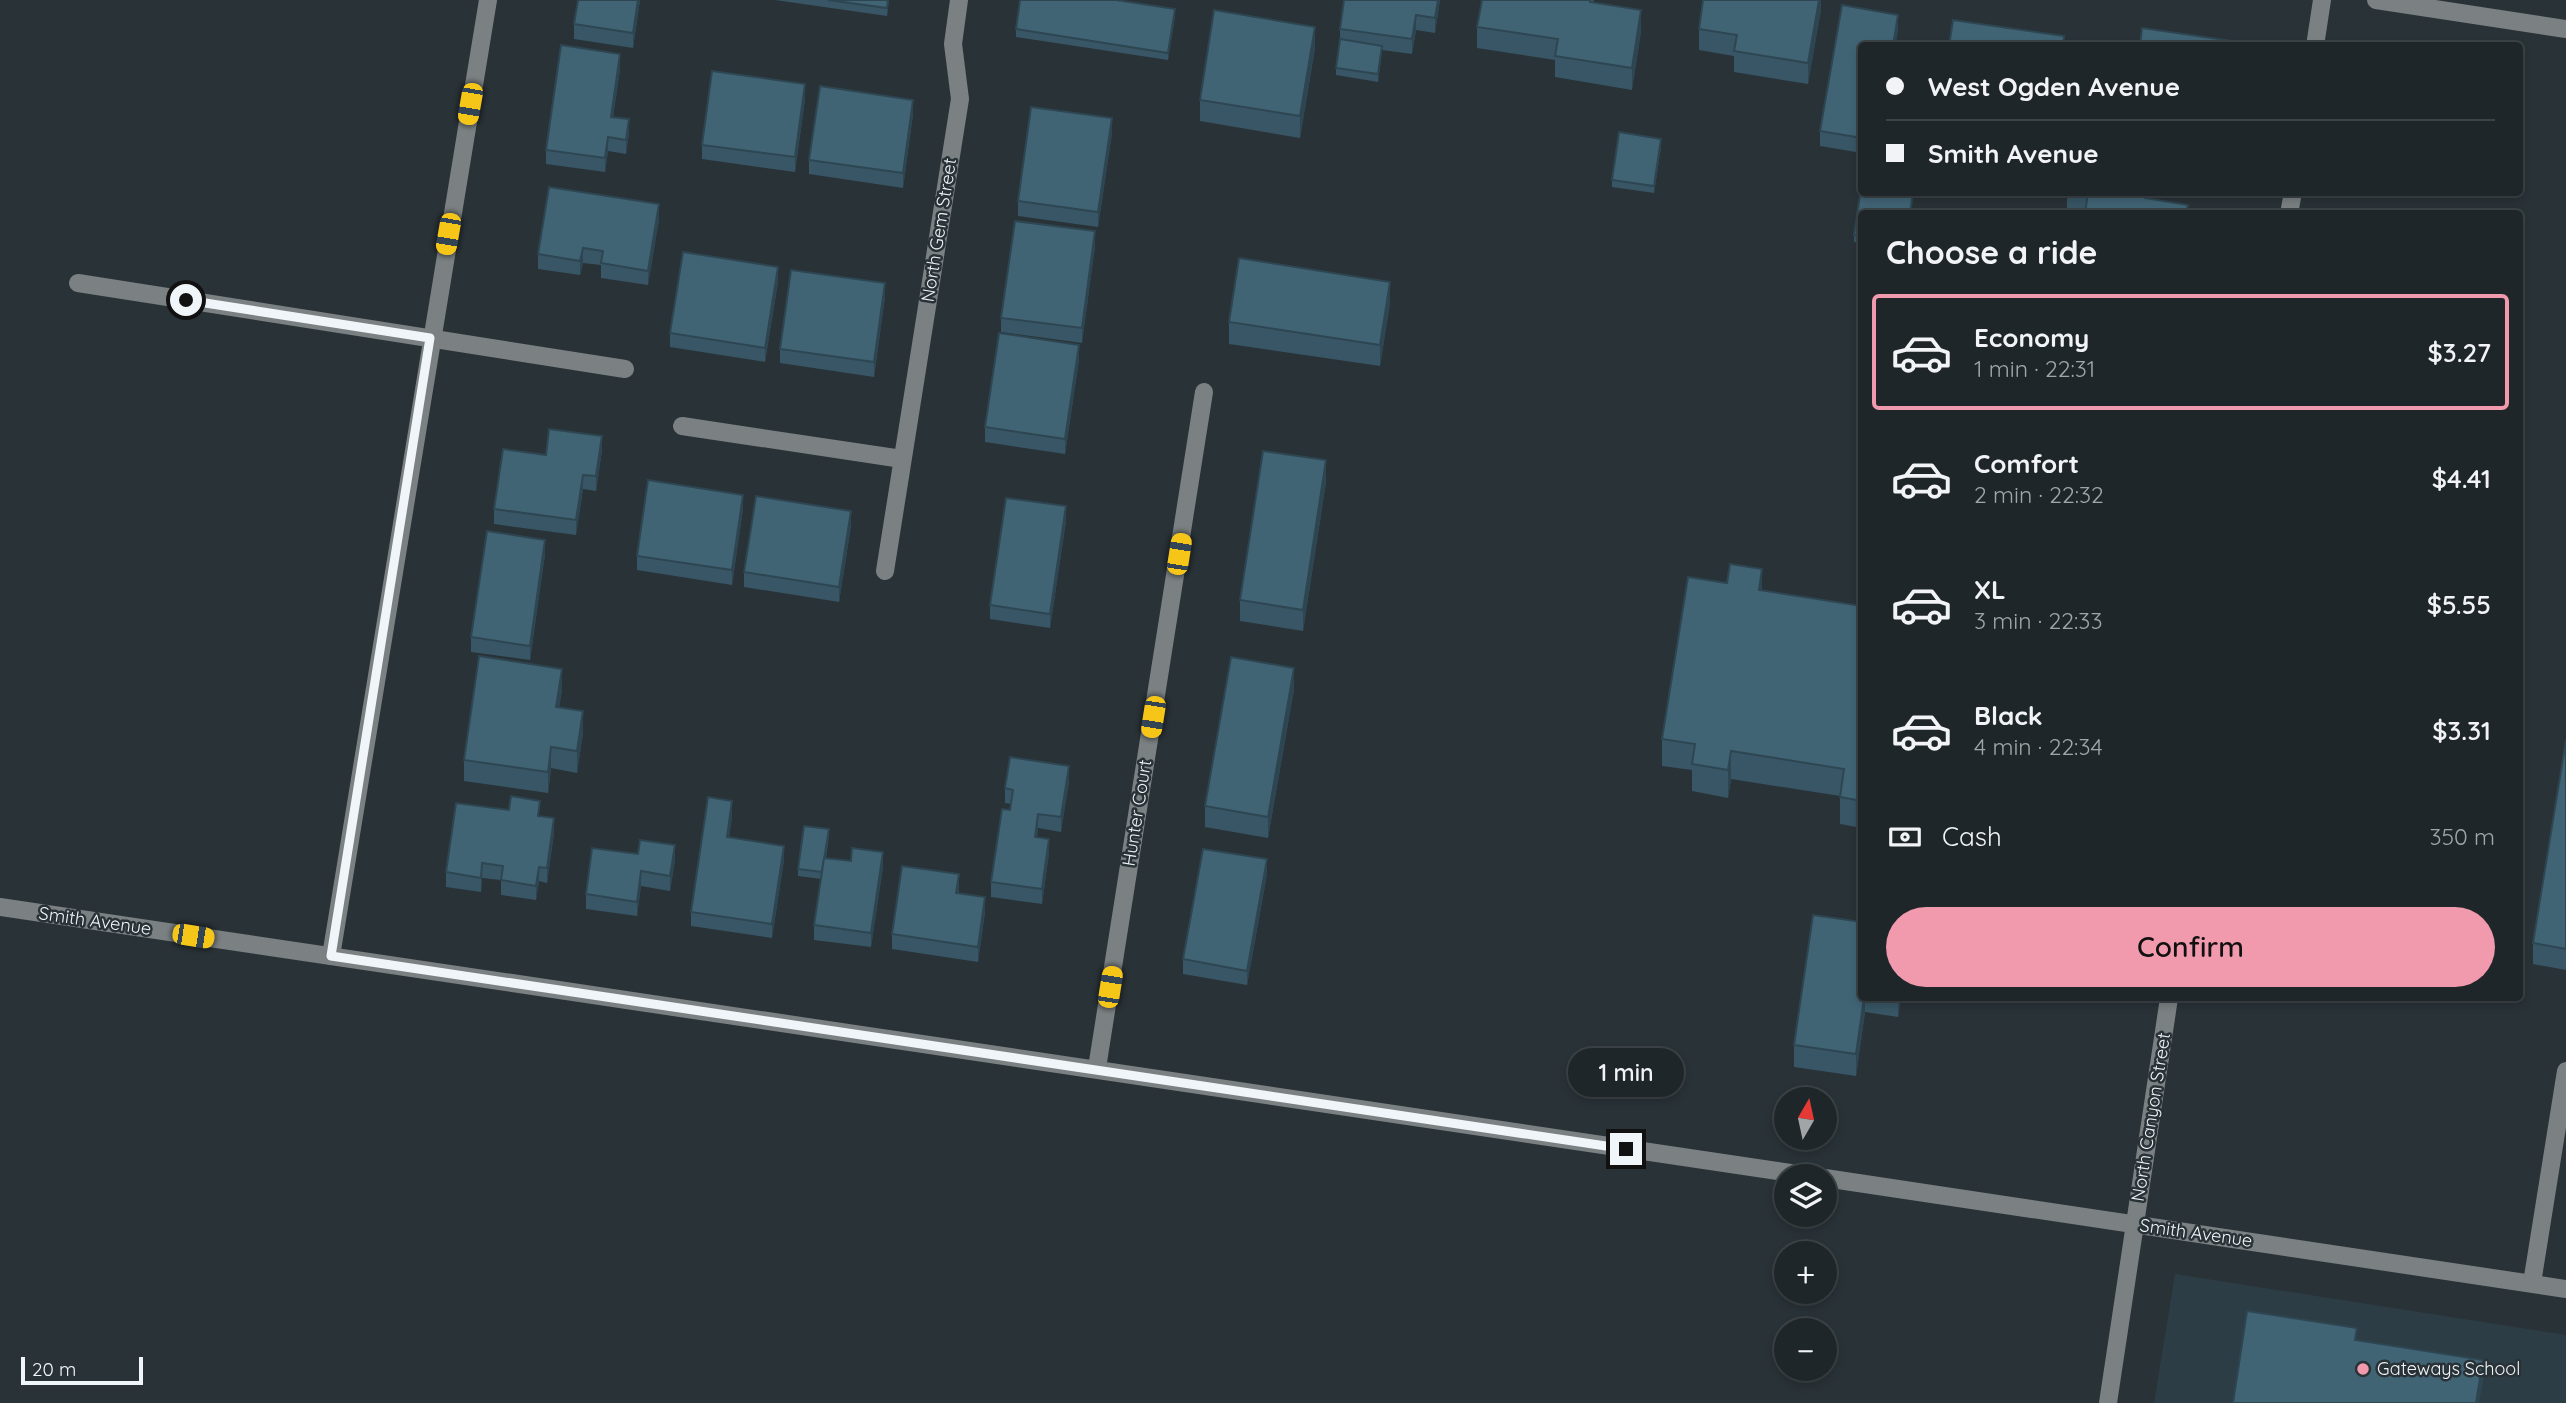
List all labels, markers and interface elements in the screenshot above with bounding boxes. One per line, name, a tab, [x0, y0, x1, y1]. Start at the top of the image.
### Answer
text: West Ogden Avenue	[1928, 70, 2180, 103]
car	[457, 81, 484, 127]
text: Smith Avenue	[1928, 137, 2099, 170]
street label: North Gem Street	[916, 156, 961, 304]
car	[435, 211, 462, 257]
text: Choose a ride	[1886, 232, 2098, 272]
route start	[170, 284, 202, 316]
icon: car	[1890, 321, 1953, 384]
text: Economy	[1974, 321, 2089, 354]
text: $3.27	[2428, 336, 2491, 369]
text: 1 min · 22:31	[1974, 354, 2095, 383]
icon: car	[1890, 447, 1953, 510]
text: Comfort	[1974, 447, 2079, 480]
text: $4.41	[2432, 462, 2491, 495]
text: 2 min · 22:32	[1974, 480, 2104, 509]
car	[1166, 532, 1193, 576]
icon: car	[1890, 573, 1953, 636]
text: XL	[1974, 573, 2006, 606]
text: $5.55	[2427, 588, 2491, 621]
text: 3 min · 22:33	[1974, 606, 2102, 635]
car	[1140, 695, 1167, 739]
icon: car	[1890, 699, 1953, 762]
text: Black	[1974, 699, 2043, 732]
text: $3.31	[2432, 714, 2491, 747]
text: 4 min · 22:34	[1974, 732, 2103, 761]
street label: Hunter Court	[1117, 758, 1156, 868]
icon: cash	[1886, 818, 1924, 856]
text: Cash	[1942, 820, 2002, 853]
text: 350 m	[2429, 822, 2495, 851]
street label: Smith Avenue	[37, 901, 153, 940]
button: Confirm	[1886, 907, 2495, 987]
car	[171, 922, 216, 950]
car	[1097, 965, 1124, 1009]
street label: North Canyon Street	[2126, 1031, 2175, 1203]
callout: 1 min	[1568, 1048, 1684, 1096]
text: 1 min	[1598, 1058, 1654, 1087]
north arrow	[1774, 1087, 1838, 1150]
map controls	[1774, 1087, 1837, 1381]
route end	[1610, 1133, 1642, 1165]
button: layers	[1774, 1164, 1837, 1227]
street label: Smith Avenue	[2138, 1213, 2254, 1252]
button: +	[1774, 1241, 1837, 1304]
button: −	[1774, 1318, 1837, 1381]
scale bar	[21, 1354, 144, 1386]
text: 20 m	[32, 1357, 76, 1381]
place label: Gateways School	[2377, 1357, 2520, 1380]
marker: Gateways School	[2355, 1361, 2371, 1377]

